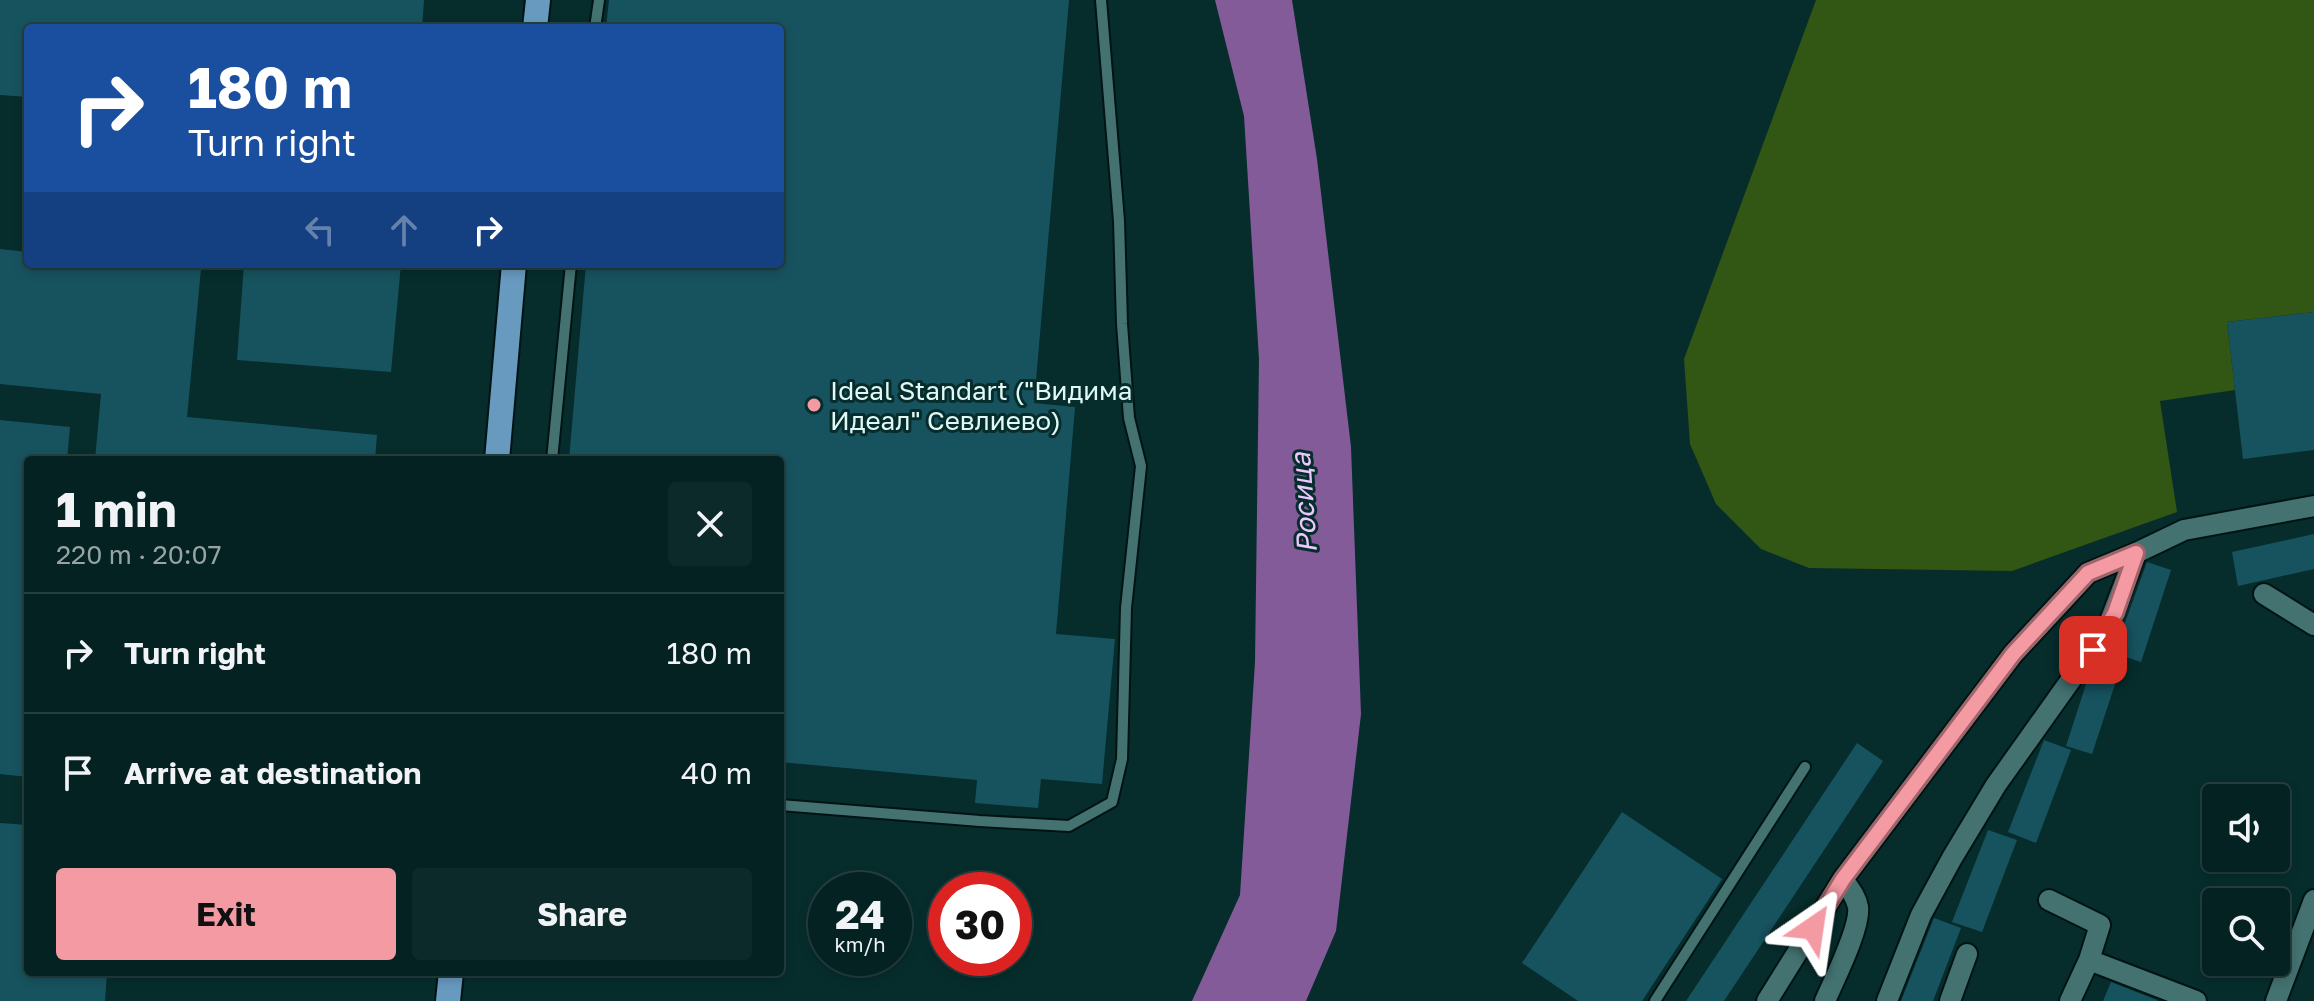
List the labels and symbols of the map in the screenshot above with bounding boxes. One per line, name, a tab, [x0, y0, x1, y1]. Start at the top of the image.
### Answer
place label: Ideal Standart ("Видима Идеал" Севлиево)	[830, 375, 1132, 436]
marker: Ideal Standart ("Видима Идеал" Севлиево)	[805, 396, 823, 414]
water label: Росица	[1283, 450, 1323, 554]
pin	[2059, 616, 2127, 684]
speed limit sign: 30	[928, 872, 1032, 976]
position arrow	[1771, 886, 1855, 970]

